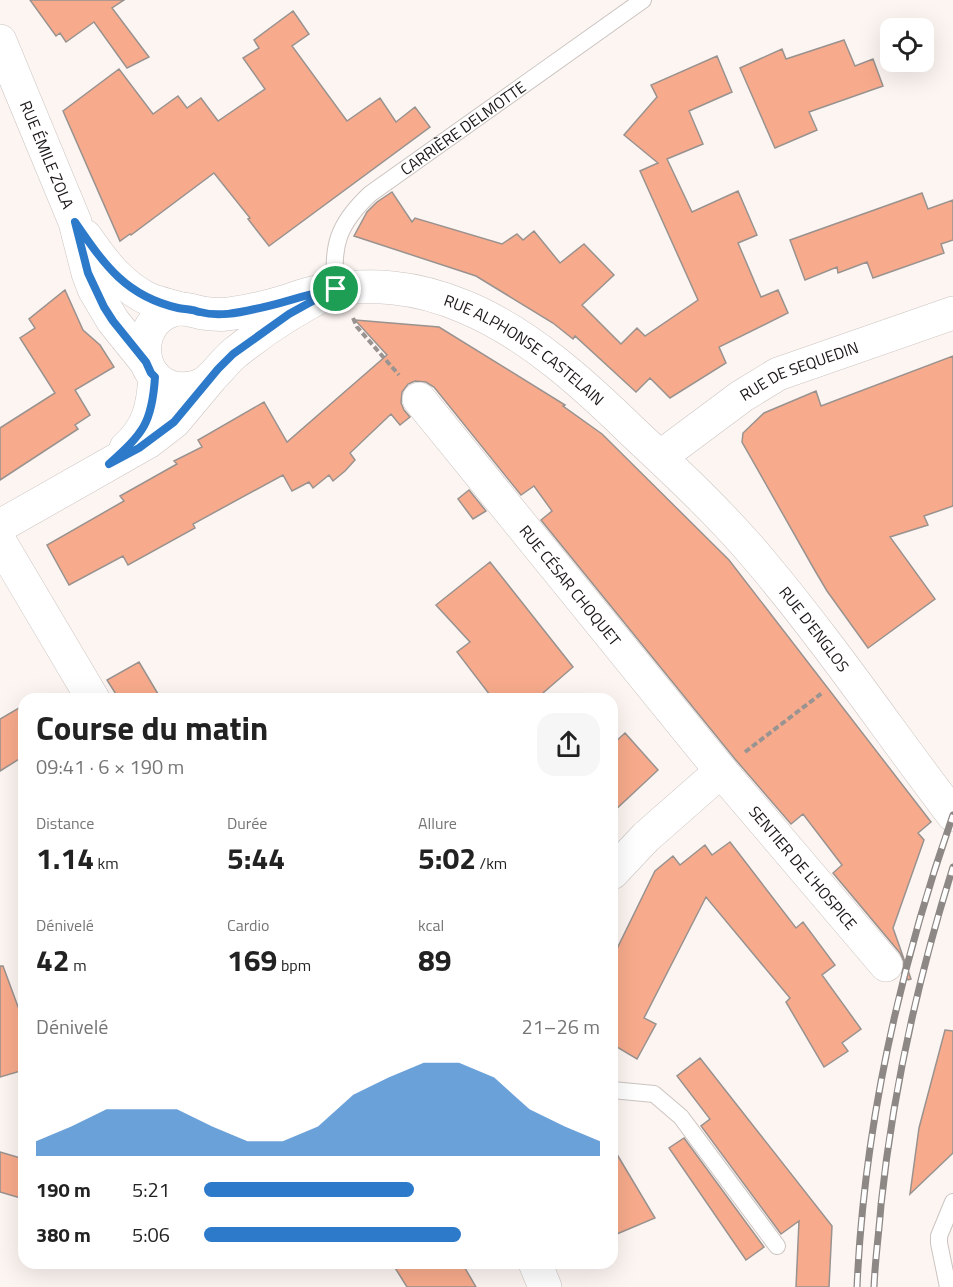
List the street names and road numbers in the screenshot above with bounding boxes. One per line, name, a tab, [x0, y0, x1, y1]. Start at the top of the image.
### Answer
street label: CARRIÈRE DELMOTTE	[395, 75, 531, 181]
street label: RUE ÉMILE ZOLA	[14, 97, 80, 213]
street label: RUE ALPHONSE CASTELAIN	[441, 288, 610, 411]
street label: RUE DE SEQUEDIN	[735, 335, 862, 407]
street label: RUE CÉSAR CHOQUET	[514, 520, 627, 651]
street label: RUE D'ENGLOS	[774, 581, 855, 677]
street label: SENTIER DE L'HOSPICE	[743, 800, 863, 935]

